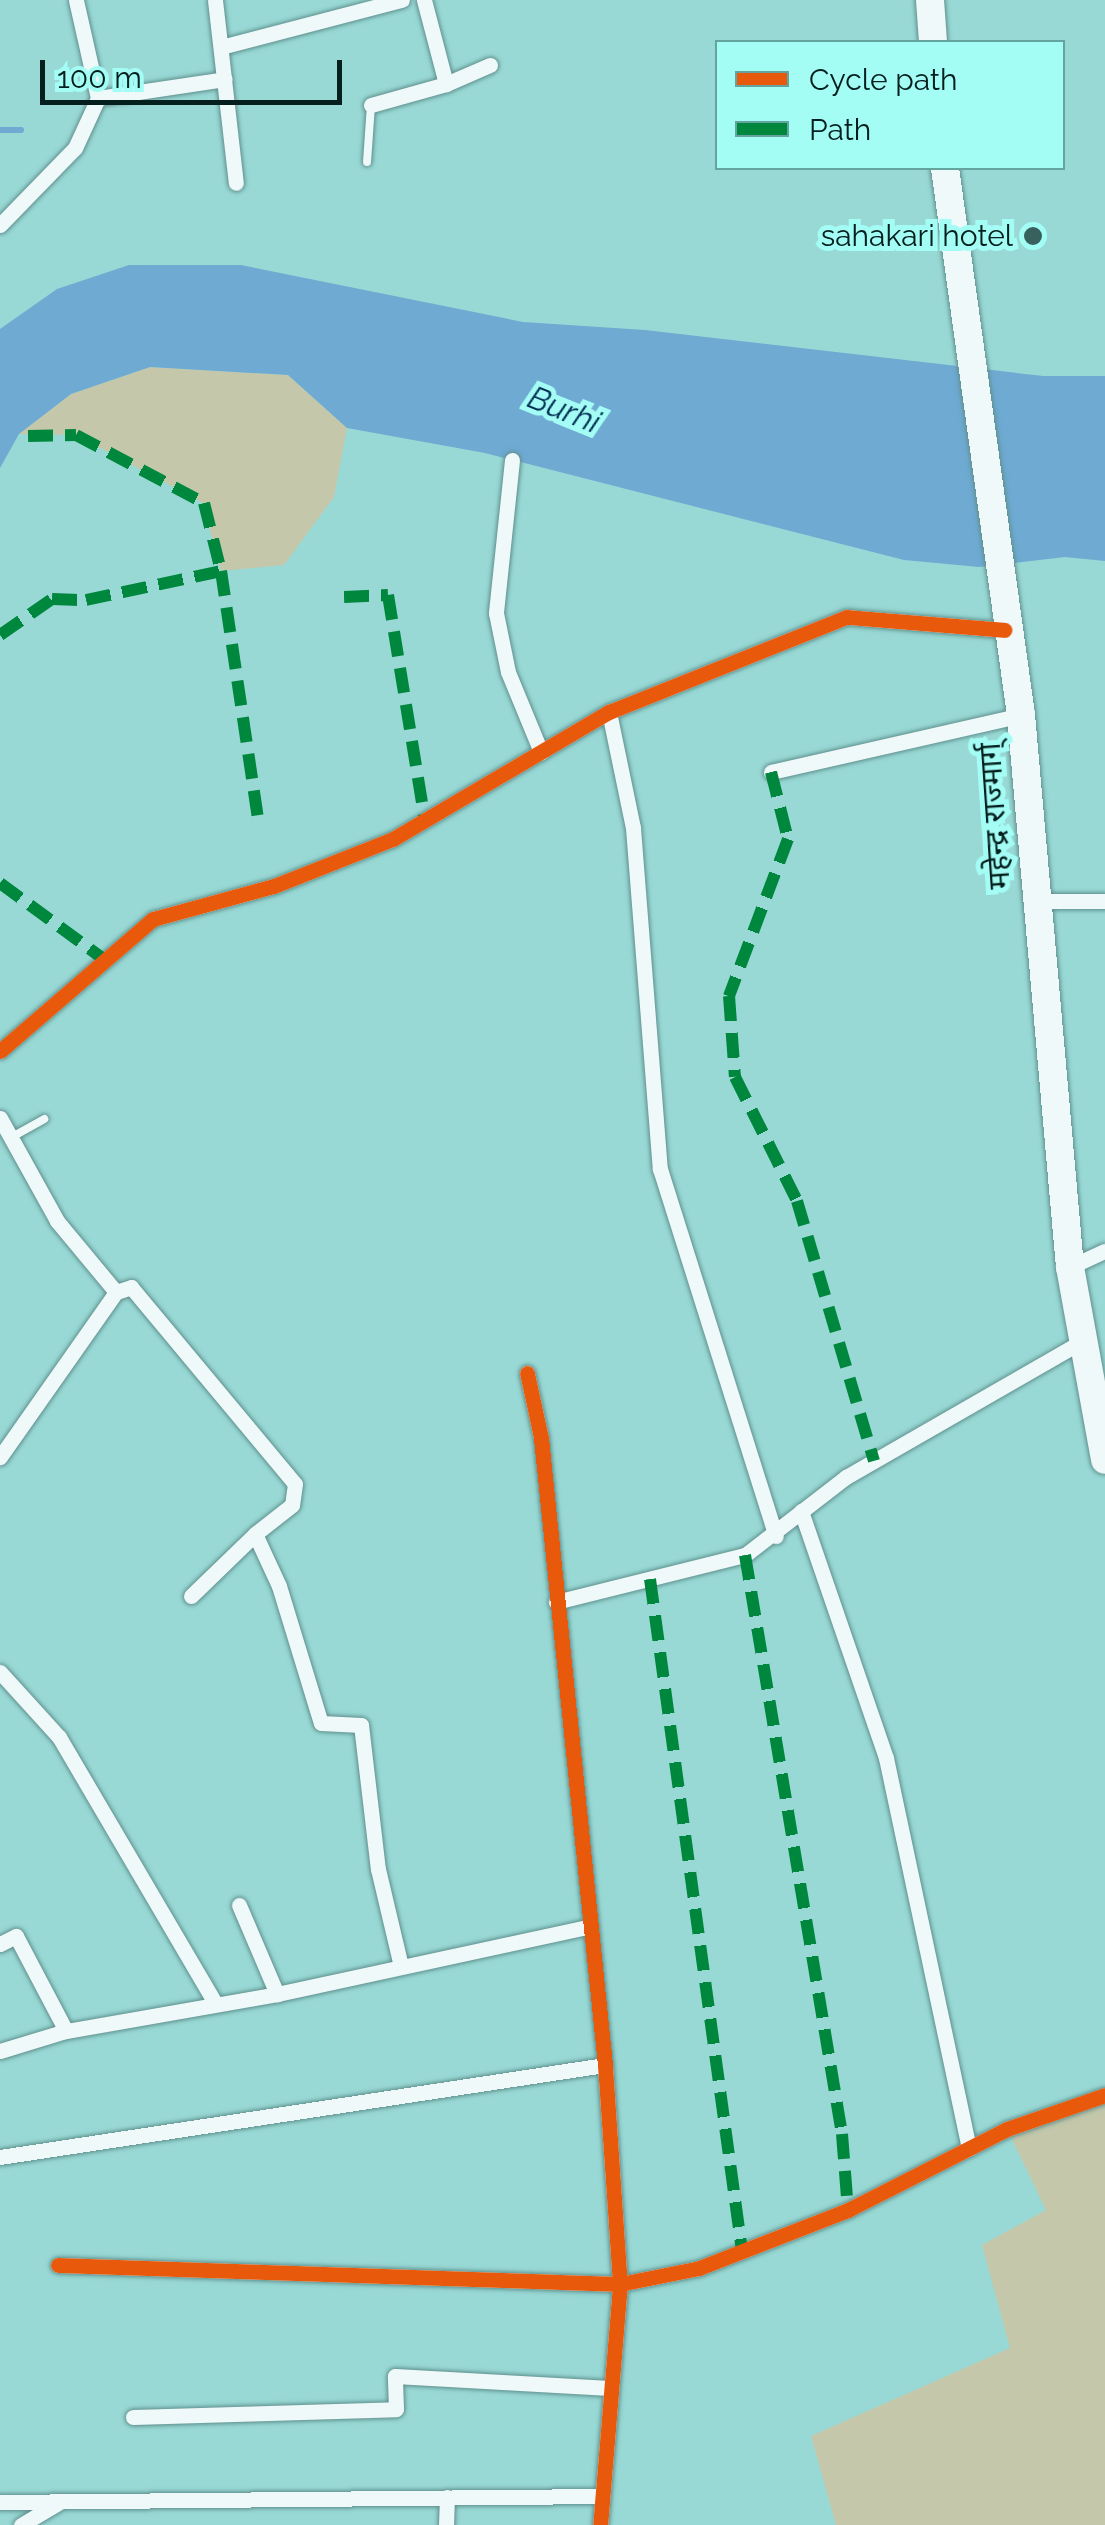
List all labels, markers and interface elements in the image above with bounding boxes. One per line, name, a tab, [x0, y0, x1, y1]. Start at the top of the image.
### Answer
scale bar	[45, 40, 348, 102]
legend	[715, 40, 1065, 170]
text: 100 m	[57, 60, 142, 95]
text: Cycle path	[809, 62, 957, 97]
text: Path	[809, 112, 871, 147]
place label: sahakari hotel	[821, 218, 1013, 254]
marker: sahakari hotel	[1022, 225, 1044, 247]
water label: Burhi	[522, 378, 606, 442]
street label: महेन्द्र राज्मार्ग्	[972, 742, 1018, 890]

